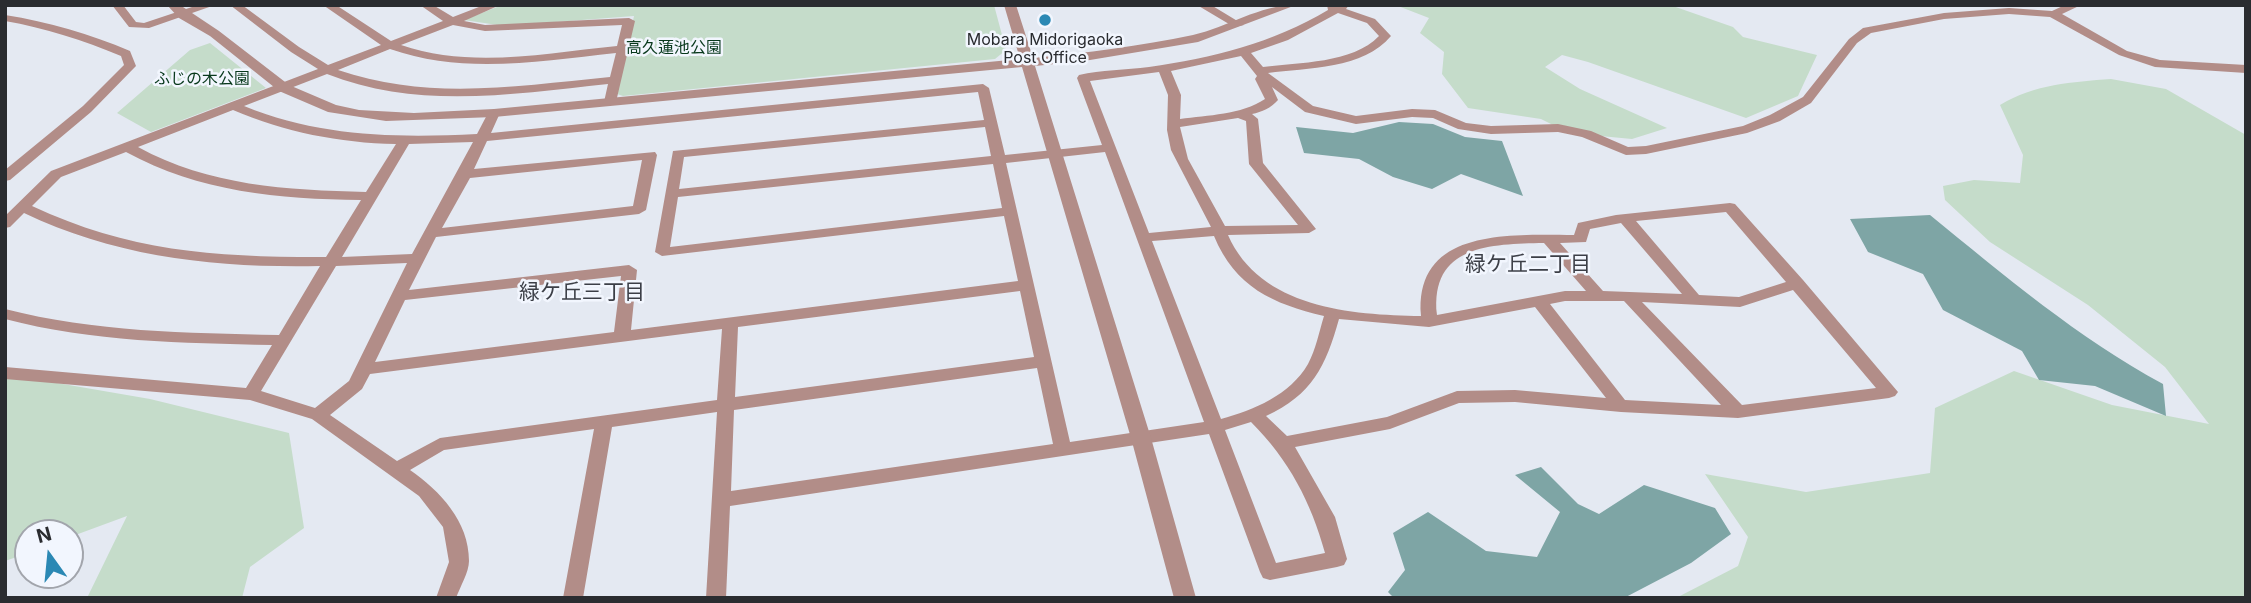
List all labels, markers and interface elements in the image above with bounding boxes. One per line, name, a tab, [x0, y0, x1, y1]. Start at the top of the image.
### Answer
marker: Mobara Midorigaoka Post Office	[1037, 12, 1053, 28]
place label: Mobara Midorigaoka Post Office	[967, 30, 1123, 68]
park label: 高久蓮池公園	[626, 38, 722, 58]
park label: ふじの木公園	[154, 69, 250, 89]
district label: 緑ケ丘二丁目	[1465, 252, 1591, 278]
district label: 緑ケ丘三丁目	[519, 280, 645, 306]
north arrow	[14, 519, 84, 589]
text: N	[34, 522, 54, 548]

